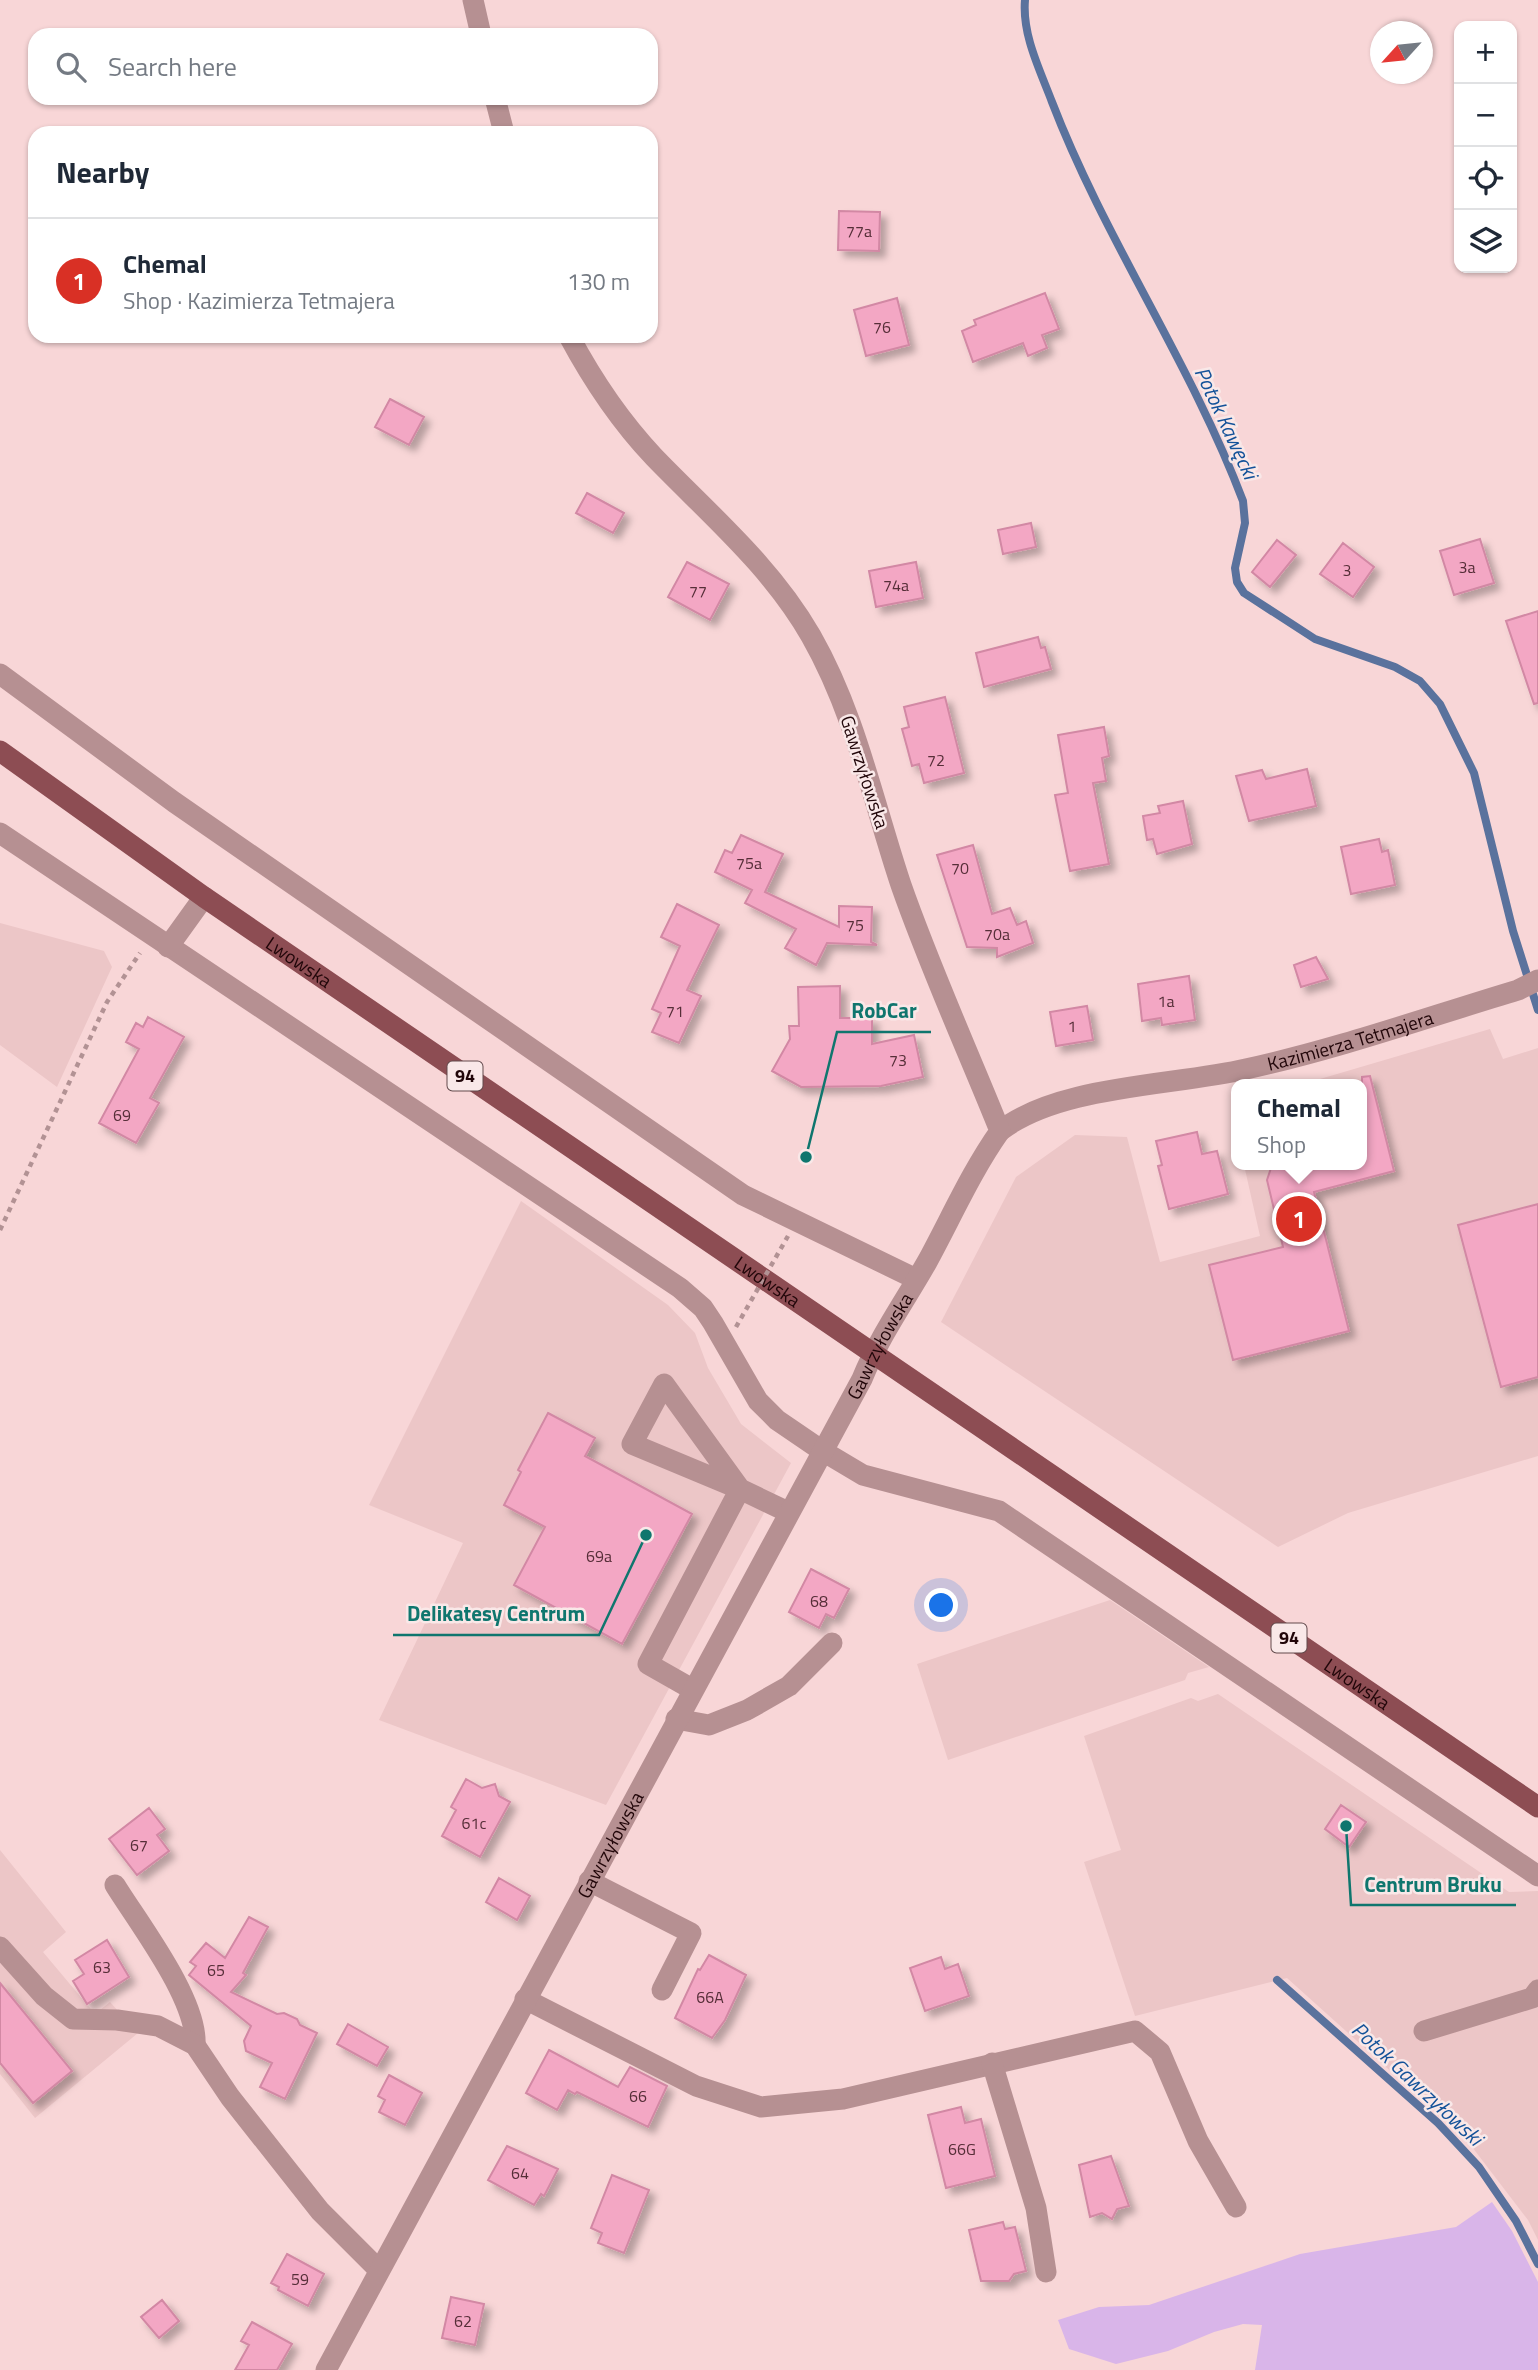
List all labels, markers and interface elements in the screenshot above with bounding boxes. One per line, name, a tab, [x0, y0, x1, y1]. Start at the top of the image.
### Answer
north arrow	[1370, 21, 1433, 84]
map controls	[1454, 21, 1517, 273]
button: +	[1454, 21, 1517, 84]
search box	[28, 28, 658, 105]
text: Search here	[108, 47, 237, 86]
icon: search	[52, 48, 90, 86]
button: −	[1454, 84, 1517, 147]
button: locate	[1454, 147, 1517, 210]
text: Nearby	[56, 149, 149, 195]
button: layers	[1454, 210, 1517, 273]
house number: 77a	[846, 219, 872, 243]
text: Chemal	[123, 244, 207, 283]
text: 1	[73, 264, 85, 299]
text: 130 m	[567, 264, 630, 299]
text: Shop · Kazimierza Tetmajera	[123, 283, 395, 318]
house number: 76	[873, 315, 891, 339]
water label: Potok Kawęcki	[1187, 361, 1268, 487]
house number: 3a	[1459, 555, 1475, 579]
house number: 3	[1343, 558, 1351, 582]
house number: 74a	[883, 573, 909, 597]
house number: 77	[689, 579, 707, 603]
street label: Gawrzyłowska	[833, 711, 898, 833]
house number: 72	[927, 748, 945, 772]
house number: 75a	[736, 851, 762, 875]
house number: 70	[951, 856, 969, 880]
house number: 75	[846, 913, 864, 937]
house number: 70a	[984, 922, 1010, 946]
street label: Lwowska	[260, 928, 339, 995]
house number: 1a	[1158, 989, 1174, 1013]
callout: RobCar	[837, 990, 931, 1032]
text: RobCar	[851, 994, 917, 1026]
house number: 71	[666, 999, 684, 1023]
street label: Kazimierza Tetmajera	[1264, 1002, 1437, 1078]
house number: 1	[1068, 1014, 1076, 1038]
house number: 73	[889, 1048, 907, 1072]
road number: 94	[448, 1062, 482, 1091]
popup	[1231, 1079, 1367, 1170]
text: Chemal	[1257, 1088, 1341, 1127]
house number: 69	[113, 1103, 131, 1127]
text: Shop	[1257, 1127, 1306, 1162]
pin: 1	[1276, 1193, 1322, 1245]
street label: Lwowska	[729, 1248, 807, 1314]
street label: Gawrzyłowska	[839, 1286, 920, 1405]
house number: 69a	[586, 1544, 612, 1568]
your location	[924, 1588, 958, 1622]
house number: 68	[810, 1589, 828, 1613]
callout: Delikatesy Centrum	[393, 1593, 599, 1635]
text: Delikatesy Centrum	[407, 1597, 585, 1629]
road number: 94	[1272, 1624, 1306, 1652]
street label: Lwowska	[1319, 1650, 1397, 1717]
street label: Gawrzyłowska	[569, 1786, 651, 1903]
house number: 61c	[462, 1811, 486, 1835]
house number: 67	[130, 1833, 148, 1857]
callout: Centrum Bruku	[1351, 1863, 1516, 1905]
text: Centrum Bruku	[1364, 1868, 1502, 1900]
house number: 63	[93, 1955, 111, 1979]
house number: 65	[207, 1958, 225, 1982]
house number: 66A	[696, 1985, 724, 2009]
water label: Potok Gawrzyłowski	[1345, 2014, 1492, 2155]
house number: 66	[629, 2084, 647, 2108]
house number: 66G	[948, 2137, 976, 2161]
house number: 64	[511, 2161, 529, 2185]
house number: 59	[291, 2267, 309, 2291]
house number: 62	[454, 2309, 472, 2333]

